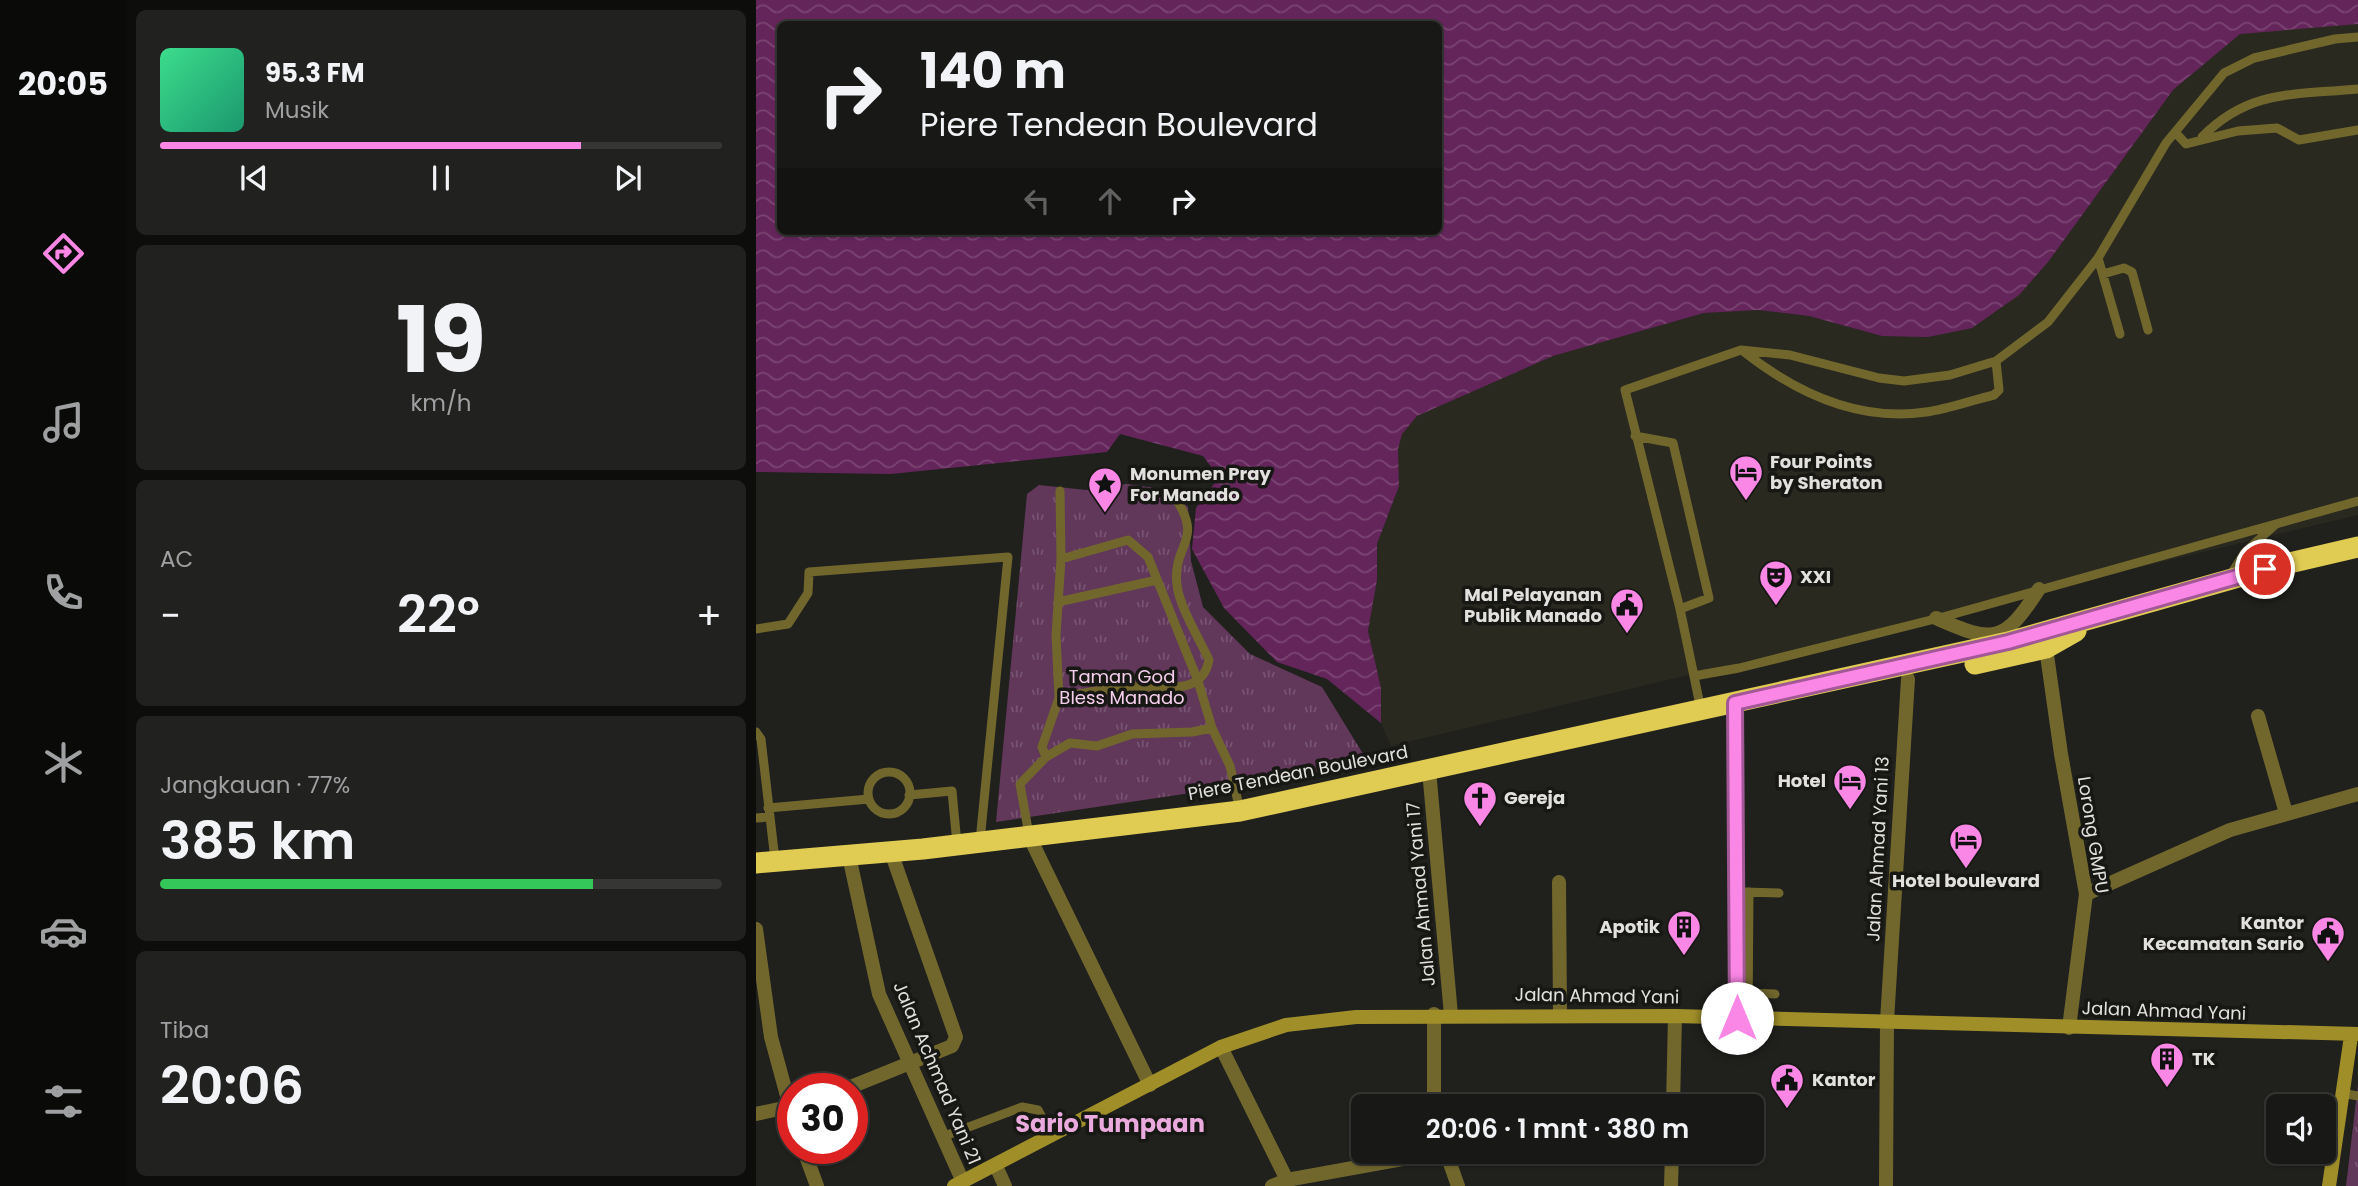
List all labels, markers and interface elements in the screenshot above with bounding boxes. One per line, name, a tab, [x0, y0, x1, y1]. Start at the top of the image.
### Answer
text: 140 m	[920, 37, 1066, 105]
icon: right	[805, 49, 896, 140]
text: 95.3 FM	[265, 55, 365, 91]
text: 20:05	[18, 61, 108, 106]
text: Musik	[265, 94, 329, 126]
text: Piere Tendean Boulevard	[920, 102, 1318, 147]
icon: previous	[235, 159, 273, 197]
icon: pause	[422, 159, 460, 197]
icon: next	[609, 159, 647, 197]
icon: left	[1018, 182, 1056, 220]
icon: ahead	[1091, 182, 1129, 220]
icon: right	[1164, 182, 1202, 220]
icon: directions	[39, 229, 88, 278]
text: 19	[396, 276, 486, 404]
text: km/h	[410, 387, 472, 419]
icon: music	[39, 398, 88, 447]
place label: Four Points by Sheraton	[1770, 449, 1883, 495]
hotel icon: Four Points by Sheraton	[1727, 453, 1765, 502]
place label: Monumen Pray For Manado	[1130, 461, 1272, 507]
place icon: Monumen Pray For Manado	[1086, 465, 1124, 514]
pin	[2235, 539, 2295, 599]
text: AC	[160, 543, 193, 575]
icon: arrive	[2246, 550, 2284, 588]
theatre icon: XXI	[1757, 558, 1795, 607]
place label: XXI	[1800, 564, 1831, 589]
icon: phone	[39, 568, 88, 617]
text: 22°	[397, 578, 480, 651]
place label: Mal Pelayanan Publik Manado	[1464, 582, 1602, 628]
public building icon: Mal Pelayanan Publik Manado	[1608, 586, 1646, 635]
text: −	[160, 589, 181, 642]
text: +	[696, 589, 722, 642]
park label: Taman God Bless Manado	[1059, 664, 1185, 710]
icon: climate	[39, 738, 88, 787]
street label: Piere Tendean Boulevard	[1186, 739, 1410, 806]
street label: Jalan Ahmad Yani 13	[1860, 756, 1895, 942]
hotel icon: Hotel	[1831, 762, 1869, 811]
place label: Hotel	[1778, 768, 1826, 793]
text: Jangkauan · 77%	[160, 769, 350, 801]
street label: Lorong GMPU	[2072, 775, 2115, 895]
church icon: Gereja	[1461, 779, 1499, 828]
place label: Gereja	[1504, 785, 1565, 810]
street label: Jalan Ahmad Yani 17	[1400, 801, 1441, 987]
text: 385 km	[160, 804, 355, 877]
hotel icon: Hotel boulevard	[1947, 821, 1985, 870]
place label: Hotel boulevard	[1892, 868, 2040, 893]
icon: car	[39, 907, 88, 956]
building icon: Apotik	[1665, 908, 1703, 957]
place label: Kantor Kecamatan Sario	[2143, 910, 2304, 956]
place label: Apotik	[1599, 914, 1661, 939]
public building icon: Kantor Kecamatan Sario	[2309, 914, 2347, 963]
street label: Jalan Achmad Yani 21	[888, 978, 987, 1168]
position arrow	[1700, 981, 1774, 1055]
street label: Jalan Ahmad Yani	[1515, 982, 1680, 1009]
street label: Jalan Ahmad Yani	[2081, 995, 2247, 1026]
text: Tiba	[160, 1014, 209, 1046]
building icon: TK	[2148, 1040, 2186, 1089]
place label: TK	[2192, 1046, 2216, 1071]
text: 20:06	[160, 1049, 304, 1122]
public building icon: Kantor	[1768, 1061, 1806, 1110]
place label: Kantor	[1812, 1067, 1876, 1092]
speed limit sign: 30	[777, 1073, 868, 1164]
icon: filters	[39, 1077, 88, 1126]
map controls	[2266, 1094, 2336, 1164]
button: sound	[2266, 1094, 2336, 1164]
district label: Sario Tumpaan	[1015, 1107, 1205, 1140]
text: 20:06 · 1 mnt · 380 m	[1426, 1111, 1689, 1147]

